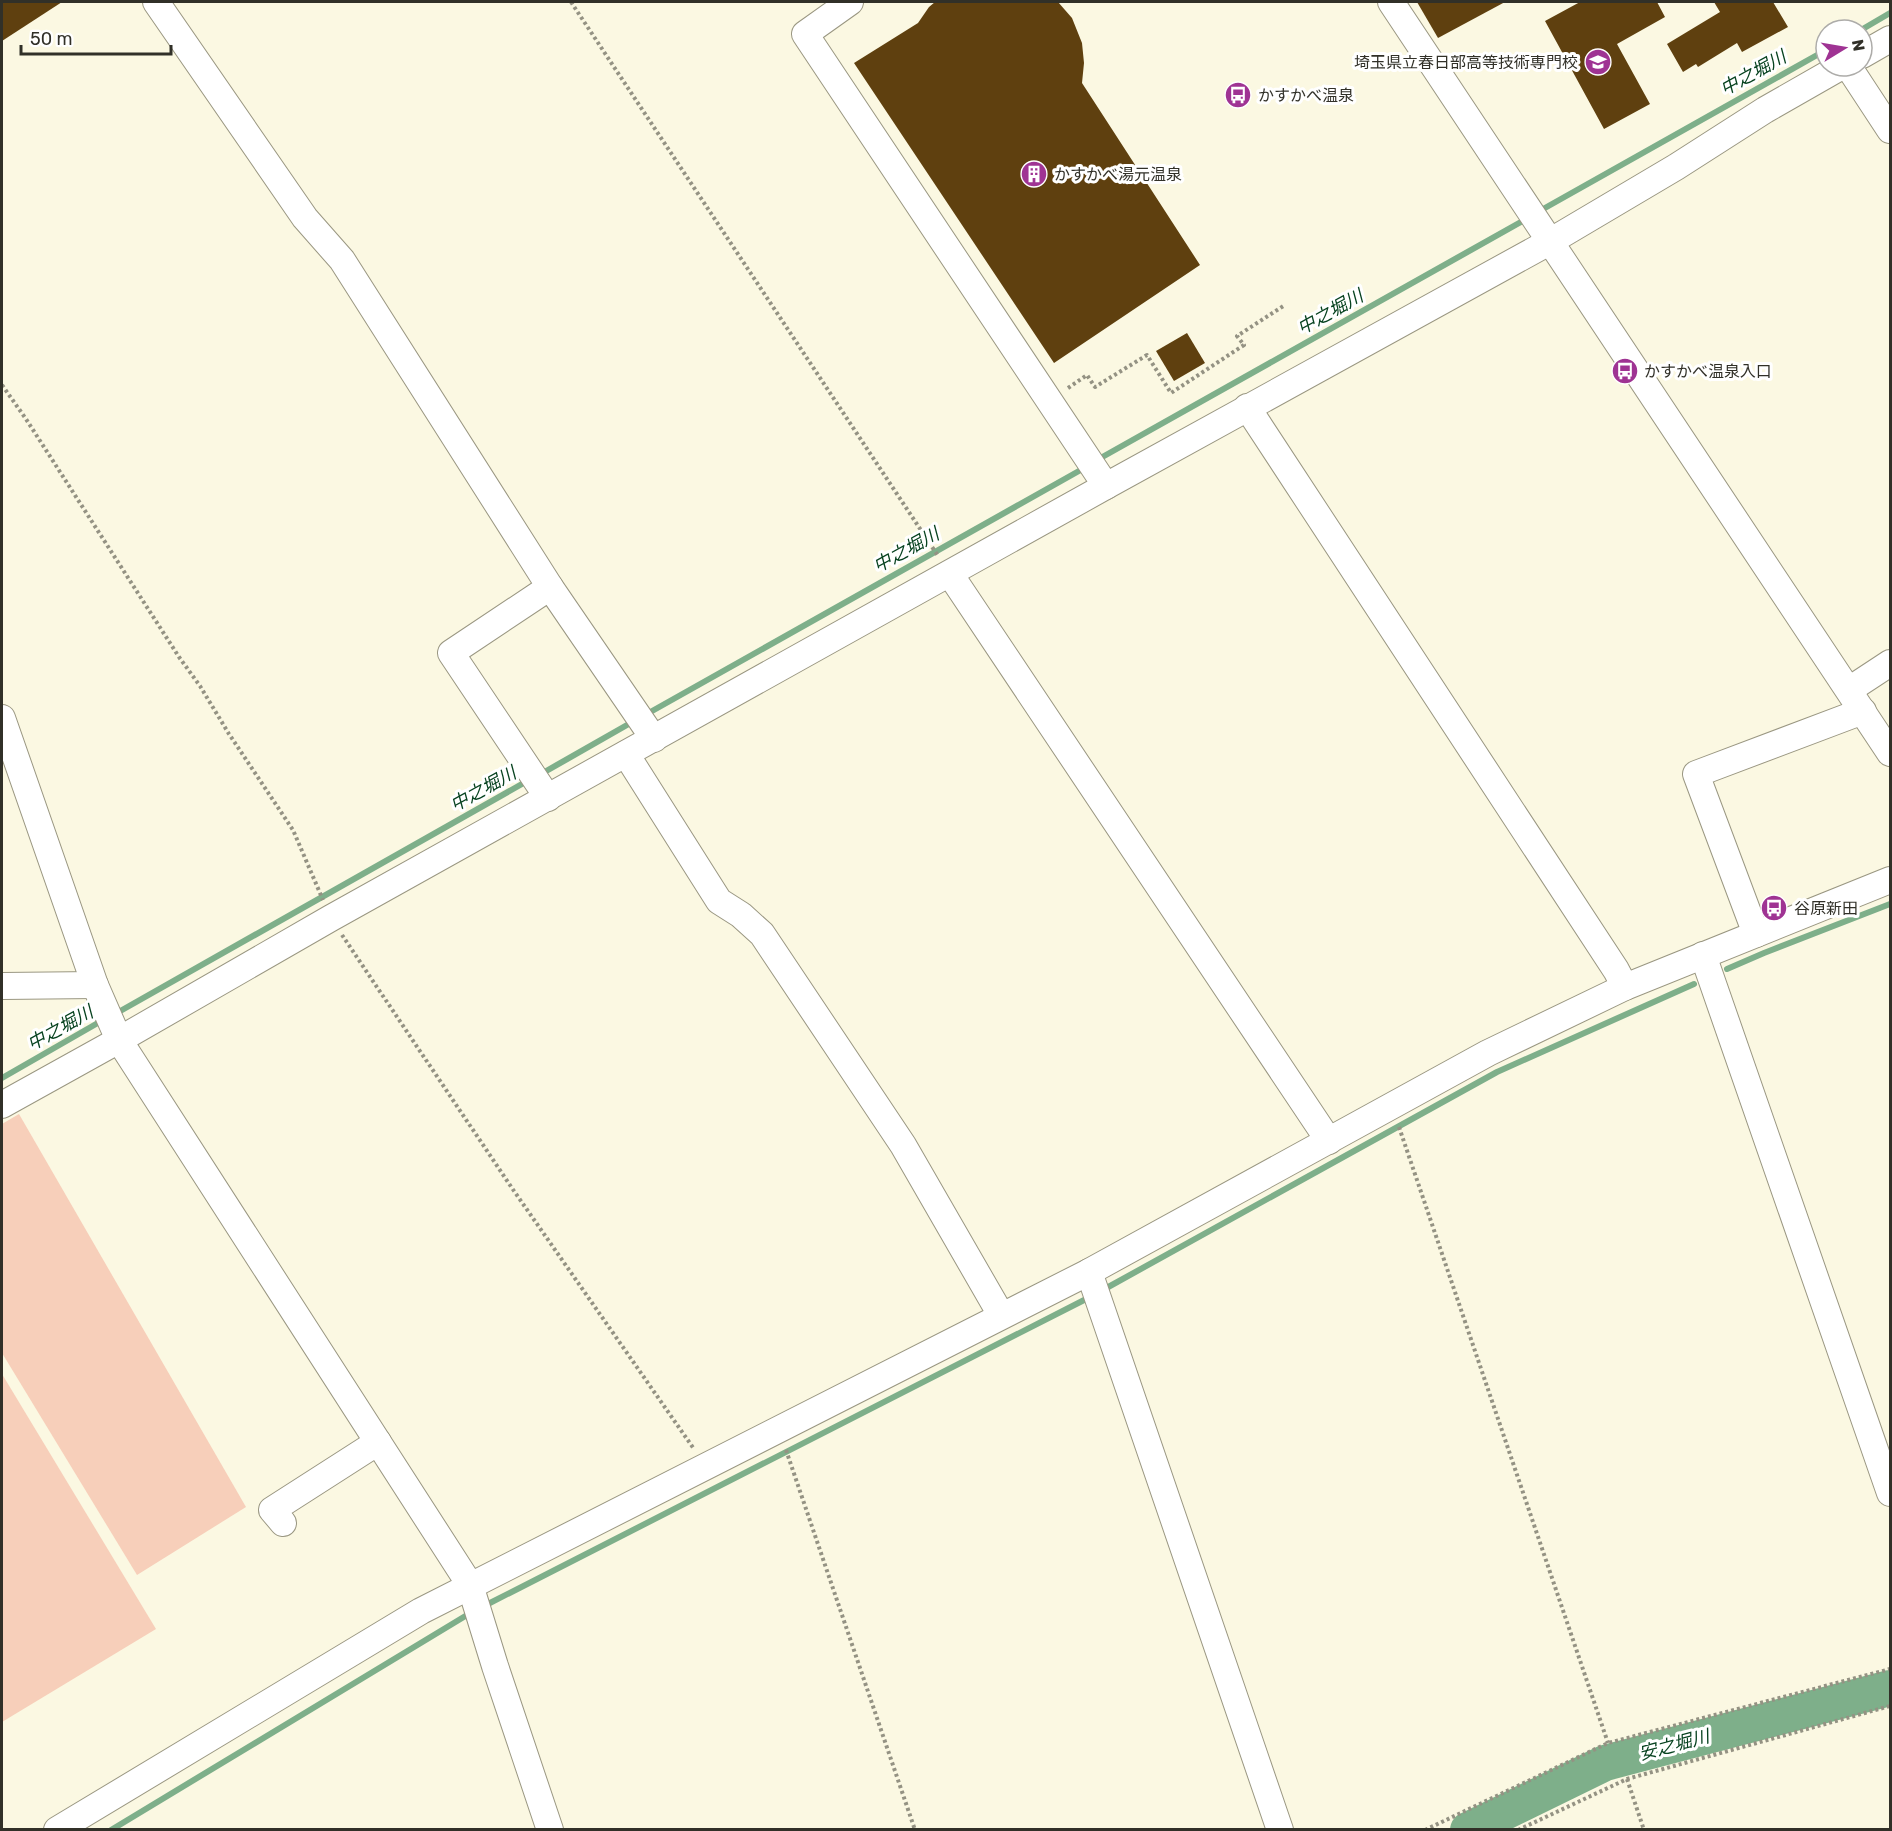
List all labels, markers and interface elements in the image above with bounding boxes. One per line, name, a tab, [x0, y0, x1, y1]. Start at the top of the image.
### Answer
scale bar	[21, 18, 171, 56]
north arrow	[1814, 18, 1874, 78]
text: 50 m	[30, 28, 73, 50]
text: N	[1848, 38, 1869, 53]
water label: 中之堀川	[1716, 45, 1792, 100]
school or university icon: 埼玉県立春日部高等技術専門校	[1583, 47, 1613, 77]
place label: 埼玉県立春日部高等技術専門校	[1354, 53, 1578, 72]
bus stop icon: かすかべ温泉	[1223, 80, 1253, 110]
place label: かすかべ温泉	[1258, 86, 1354, 105]
building icon: かすかべ湯元温泉	[1019, 159, 1049, 189]
place label: かすかべ湯元温泉	[1054, 165, 1182, 184]
water label: 中之堀川	[1293, 284, 1369, 339]
bus stop icon: かすかべ温泉入口	[1610, 356, 1640, 386]
place label: かすかべ温泉入口	[1644, 362, 1772, 381]
water label: 中之堀川	[869, 522, 945, 577]
water label: 中之堀川	[446, 761, 522, 816]
bus stop icon: 谷原新田	[1759, 893, 1789, 923]
place label: 谷原新田	[1794, 899, 1858, 918]
water label: 中之堀川	[23, 1000, 99, 1055]
water label: 安之堀川	[1636, 1725, 1714, 1765]

